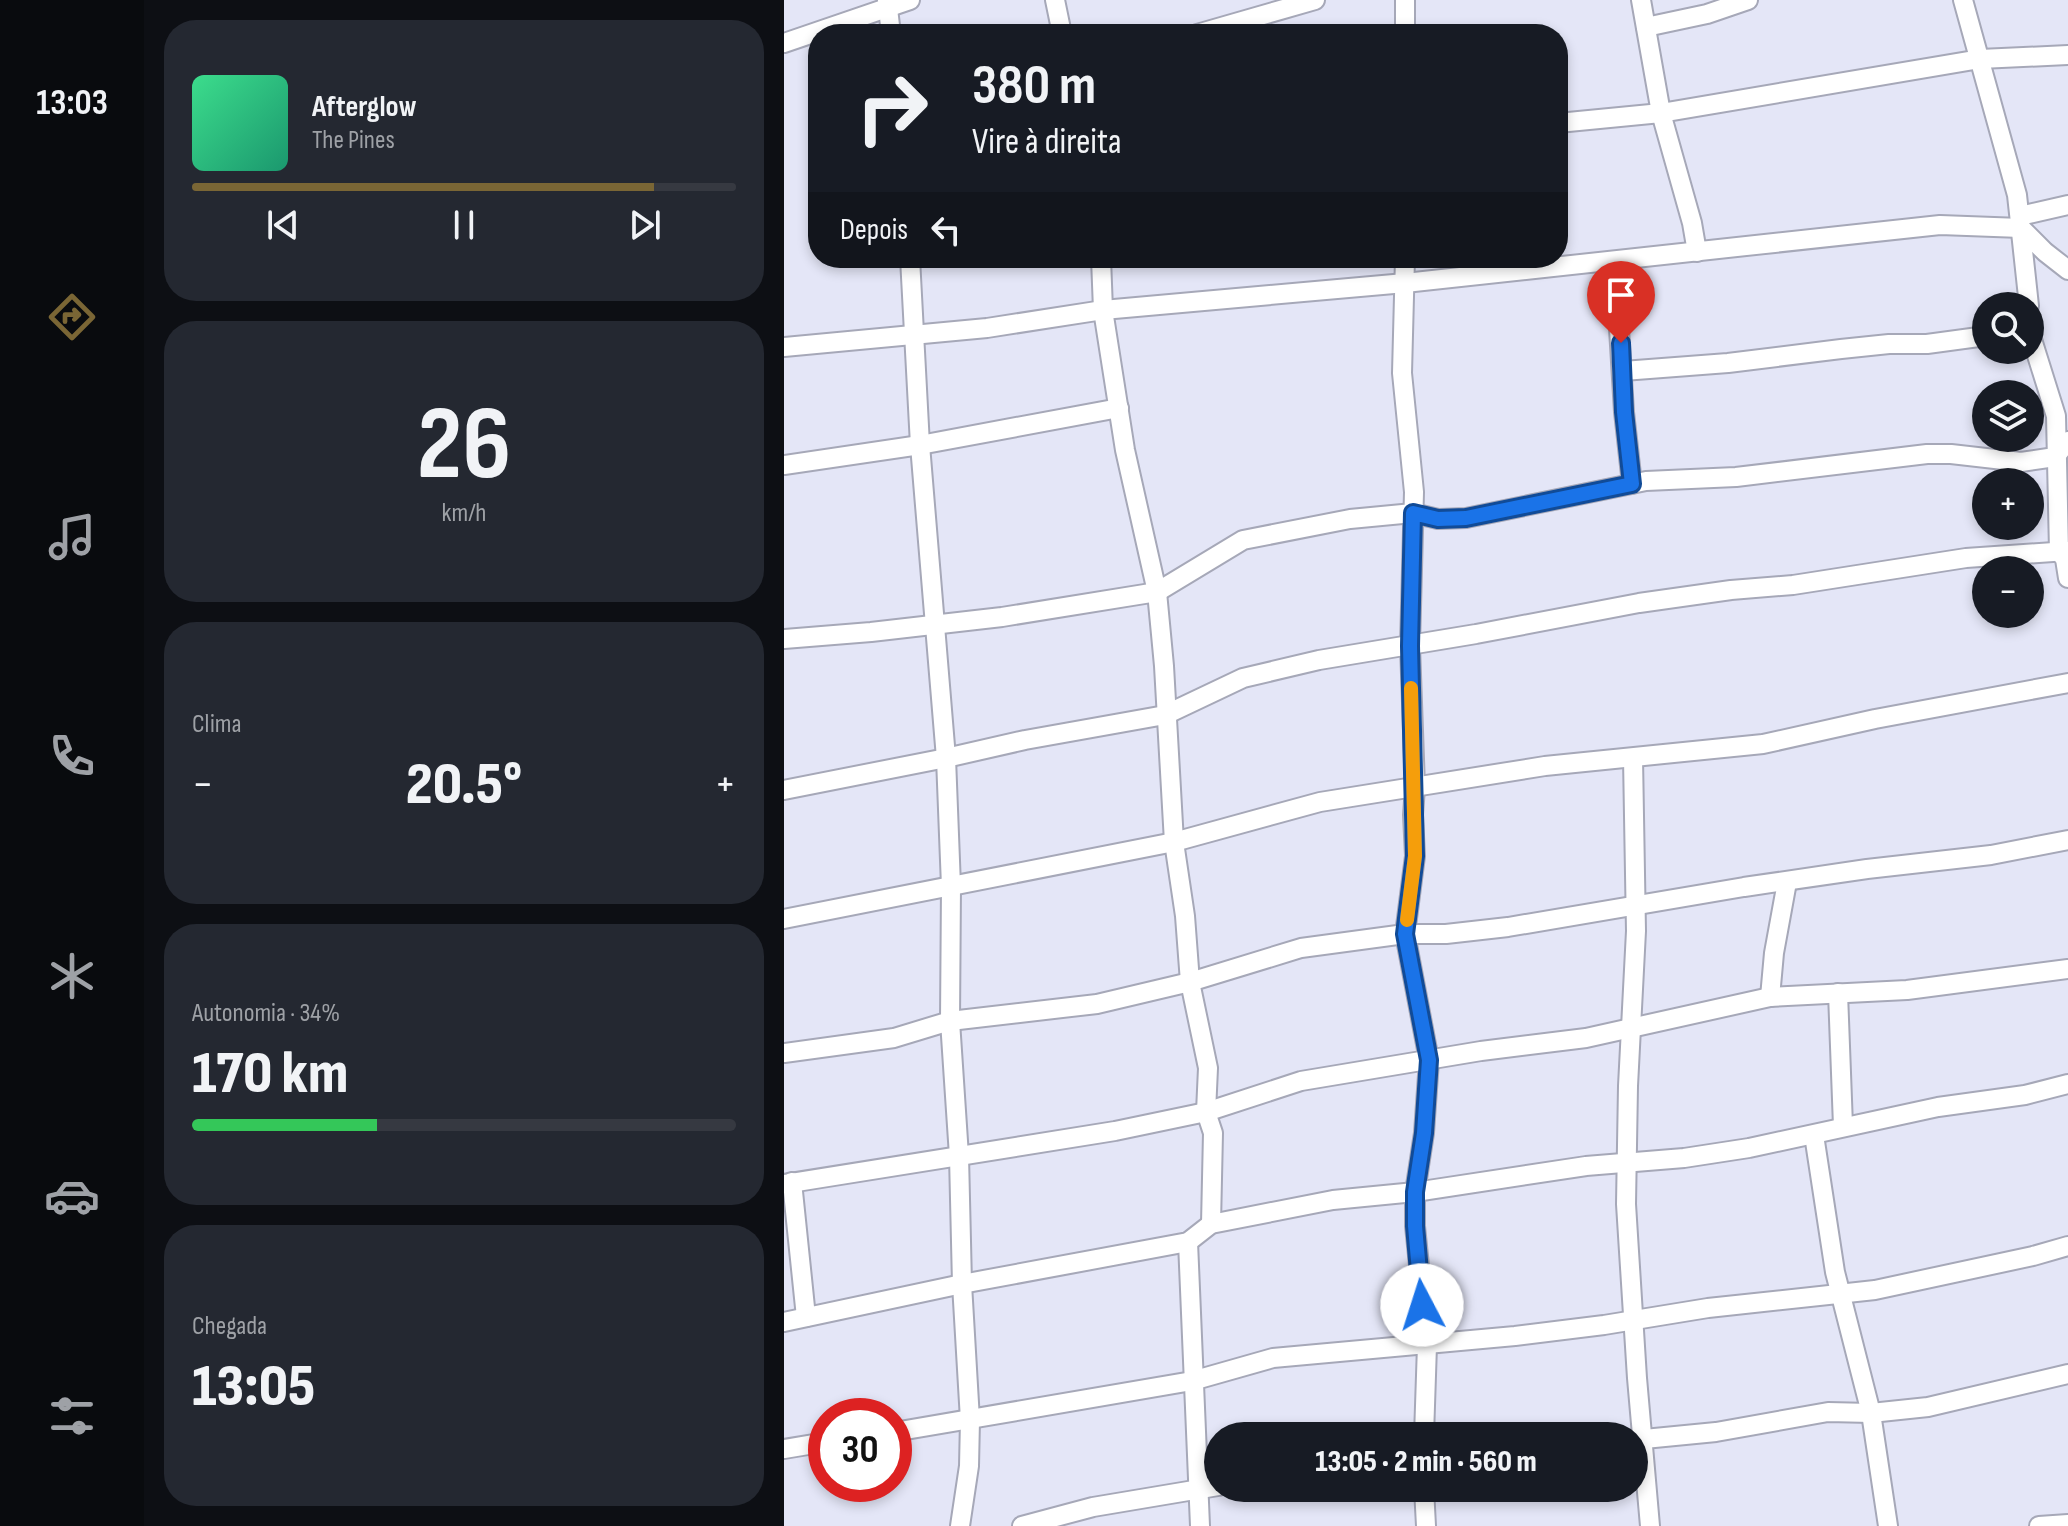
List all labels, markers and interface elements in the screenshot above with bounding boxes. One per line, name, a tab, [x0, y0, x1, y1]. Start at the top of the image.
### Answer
text: 380 m	[972, 53, 1096, 120]
icon: right	[840, 56, 944, 160]
text: 13:03	[36, 82, 108, 125]
text: Afterglow	[312, 89, 417, 125]
text: Vire à direita	[972, 121, 1122, 164]
text: The Pines	[312, 125, 395, 156]
icon: previous	[261, 203, 305, 247]
icon: pause	[442, 203, 486, 247]
icon: next	[623, 203, 667, 247]
icon: left	[924, 208, 968, 252]
text: Depois	[840, 212, 908, 248]
pin	[1587, 261, 1655, 343]
icon: arrive	[1599, 273, 1643, 317]
icon: directions	[44, 289, 100, 345]
map controls	[1972, 292, 2044, 628]
button: search	[1972, 292, 2044, 364]
button: layers	[1972, 380, 2044, 452]
text: 26	[417, 383, 511, 508]
button: +	[1972, 468, 2044, 540]
text: km/h	[442, 498, 486, 529]
icon: music	[44, 509, 100, 565]
button: −	[1972, 556, 2044, 628]
text: Clima	[192, 709, 242, 740]
icon: phone	[44, 728, 100, 784]
text: 20.5°	[406, 749, 522, 821]
text: −	[192, 758, 214, 811]
text: +	[714, 758, 736, 811]
icon: climate	[44, 948, 100, 1004]
text: Autonomia · 34%	[192, 998, 340, 1029]
text: 170 km	[192, 1038, 348, 1110]
icon: car	[44, 1168, 100, 1224]
position arrow	[1380, 1263, 1464, 1347]
text: Chegada	[192, 1311, 267, 1342]
text: 13:05	[192, 1351, 315, 1423]
icon: filters	[44, 1388, 100, 1444]
speed limit sign: 30	[808, 1398, 912, 1502]
text: 13:05 · 2 min · 560 m	[1315, 1444, 1537, 1480]

